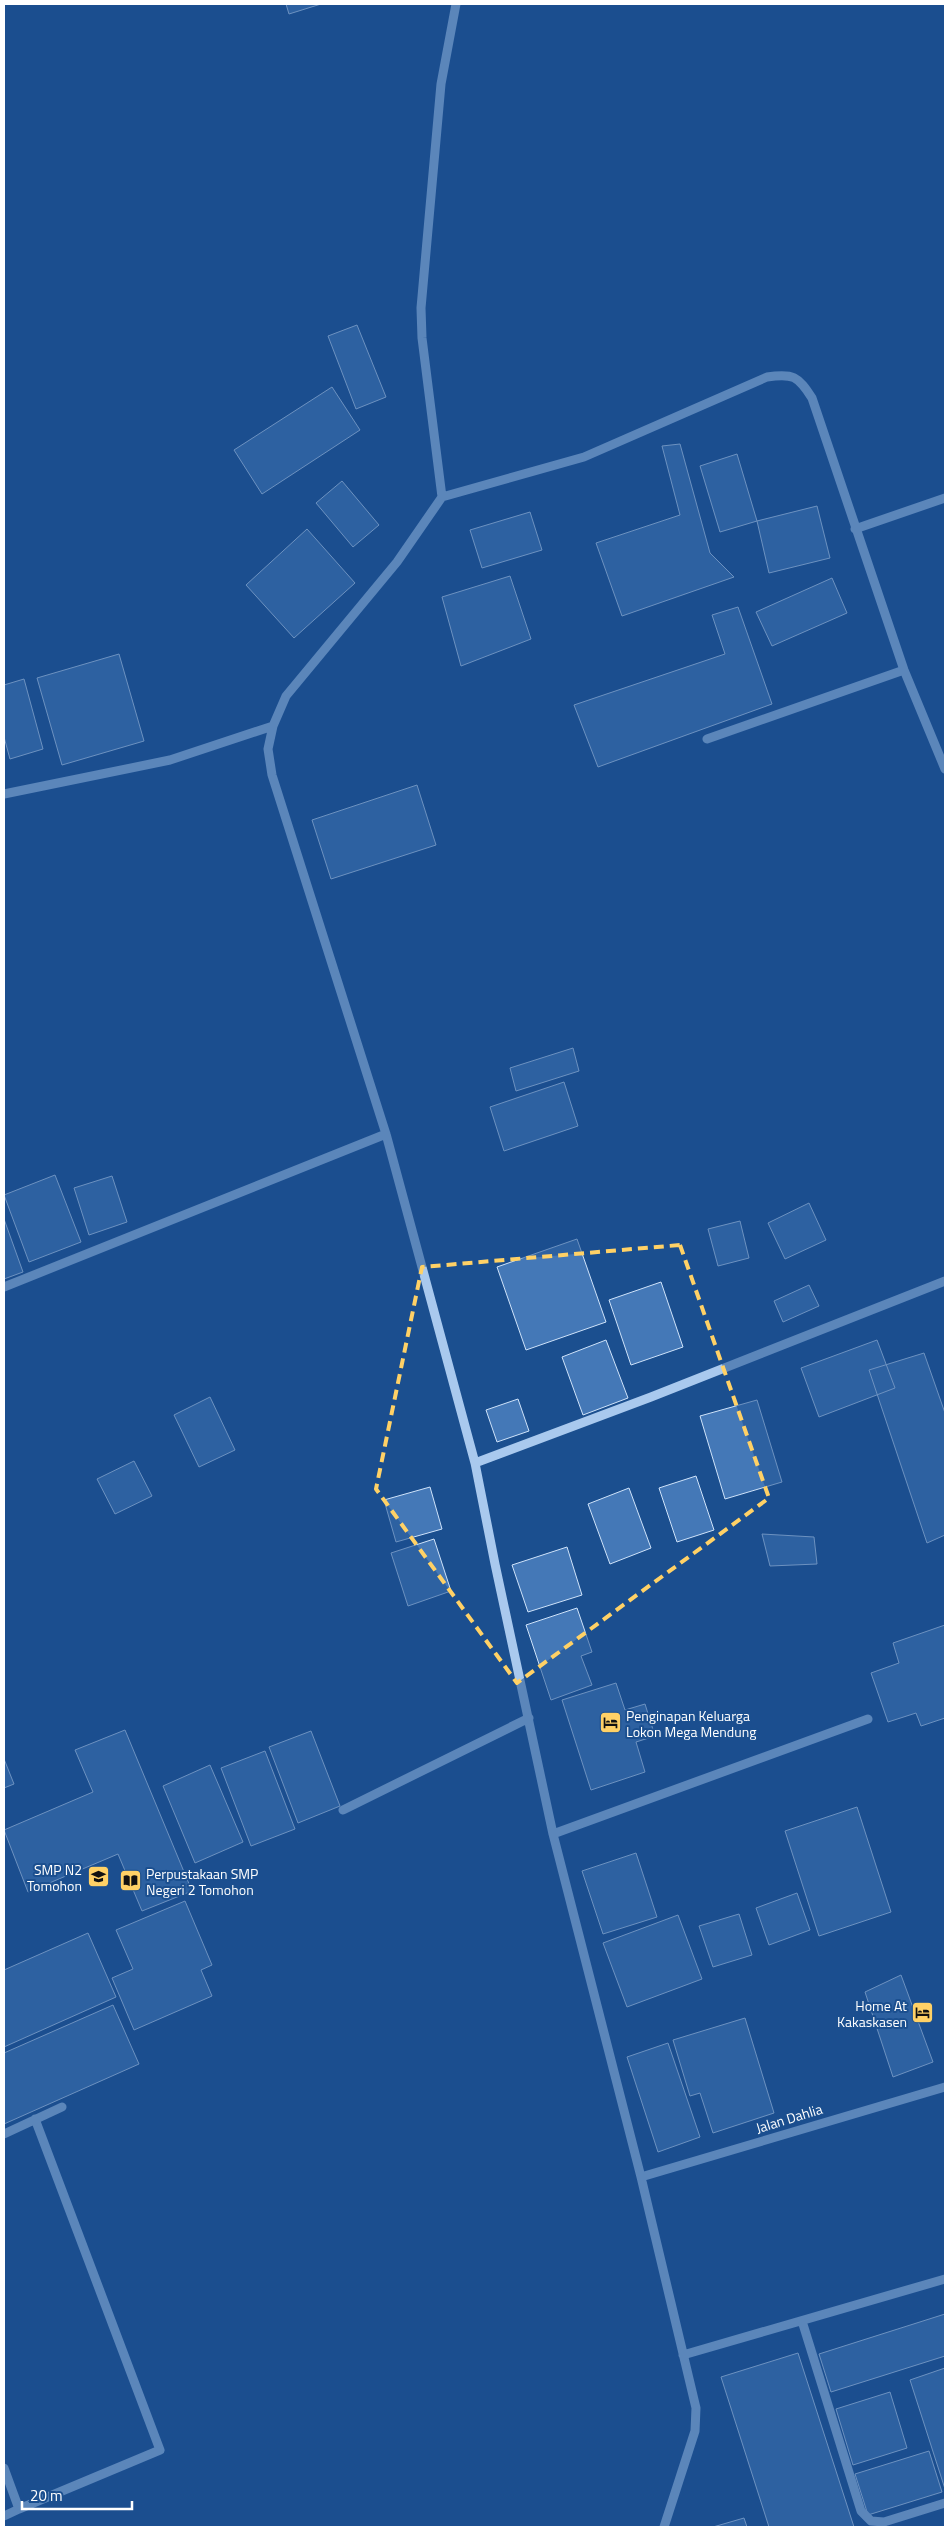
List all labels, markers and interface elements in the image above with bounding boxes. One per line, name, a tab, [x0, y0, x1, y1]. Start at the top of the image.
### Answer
place label: Penginapan Keluarga Lokon Mega Mendung	[626, 1705, 756, 1742]
hotel icon: Penginapan Keluarga Lokon Mega Mendung	[598, 1711, 622, 1735]
place label: SMP N2 Tomohon	[27, 1859, 82, 1896]
place label: Perpustakaan SMP Negeri 2 Tomohon	[146, 1863, 258, 1900]
school or university icon: SMP N2 Tomohon	[86, 1865, 110, 1889]
library icon: Perpustakaan SMP Negeri 2 Tomohon	[118, 1869, 142, 1893]
place label: Home At Kakaskasen	[837, 1995, 907, 2032]
hotel icon: Home At Kakaskasen	[911, 2001, 935, 2025]
street label: Jalan Dahlia	[753, 2098, 825, 2138]
scale bar	[22, 2478, 132, 2510]
text: 20 m	[30, 2484, 63, 2507]

